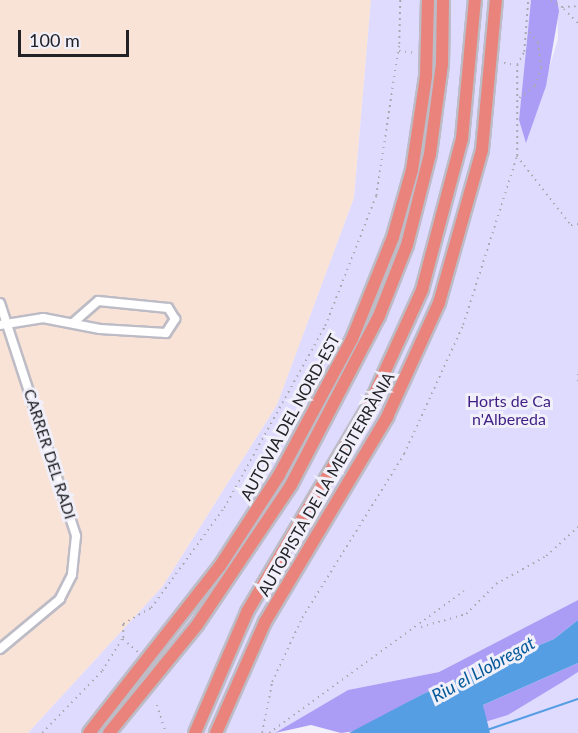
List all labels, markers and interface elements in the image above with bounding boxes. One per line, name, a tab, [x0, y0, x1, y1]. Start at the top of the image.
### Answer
scale bar	[21, 18, 132, 56]
text: 100 m	[29, 29, 80, 51]
street label: AUTOVIA DEL NORD-EST	[236, 330, 344, 504]
street label: AUTOPISTA DE LA MEDITERRÀNIA	[254, 368, 398, 600]
street label: CARRER DEL RADI	[20, 386, 80, 522]
park label: Horts de Ca n'Albereda	[467, 391, 551, 429]
water label: Riu el Llobregat	[427, 632, 539, 706]

